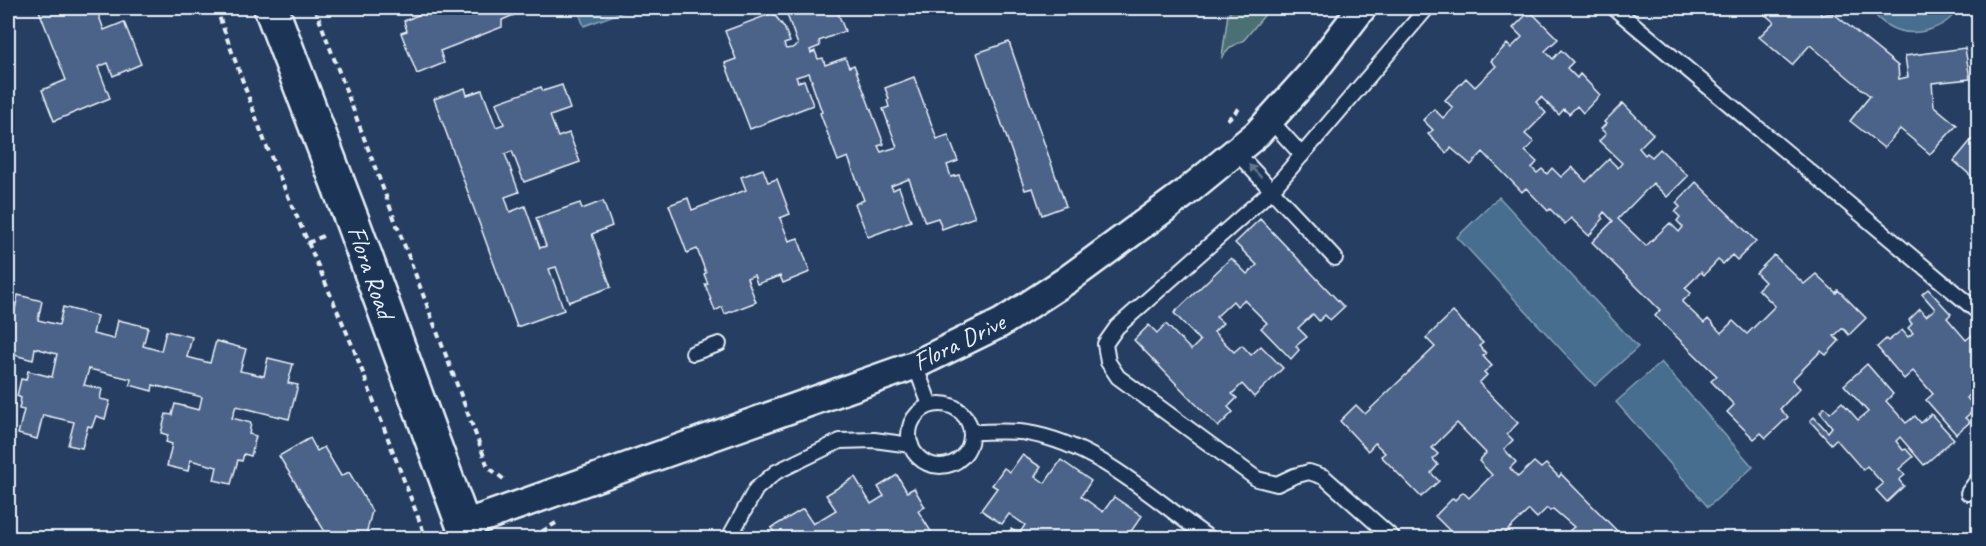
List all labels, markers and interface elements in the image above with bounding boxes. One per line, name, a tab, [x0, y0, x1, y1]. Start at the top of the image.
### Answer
one-way arrow	[1248, 164, 1262, 178]
street label: Flora Road	[340, 221, 403, 326]
street label: Flora Drive	[908, 305, 1013, 378]

